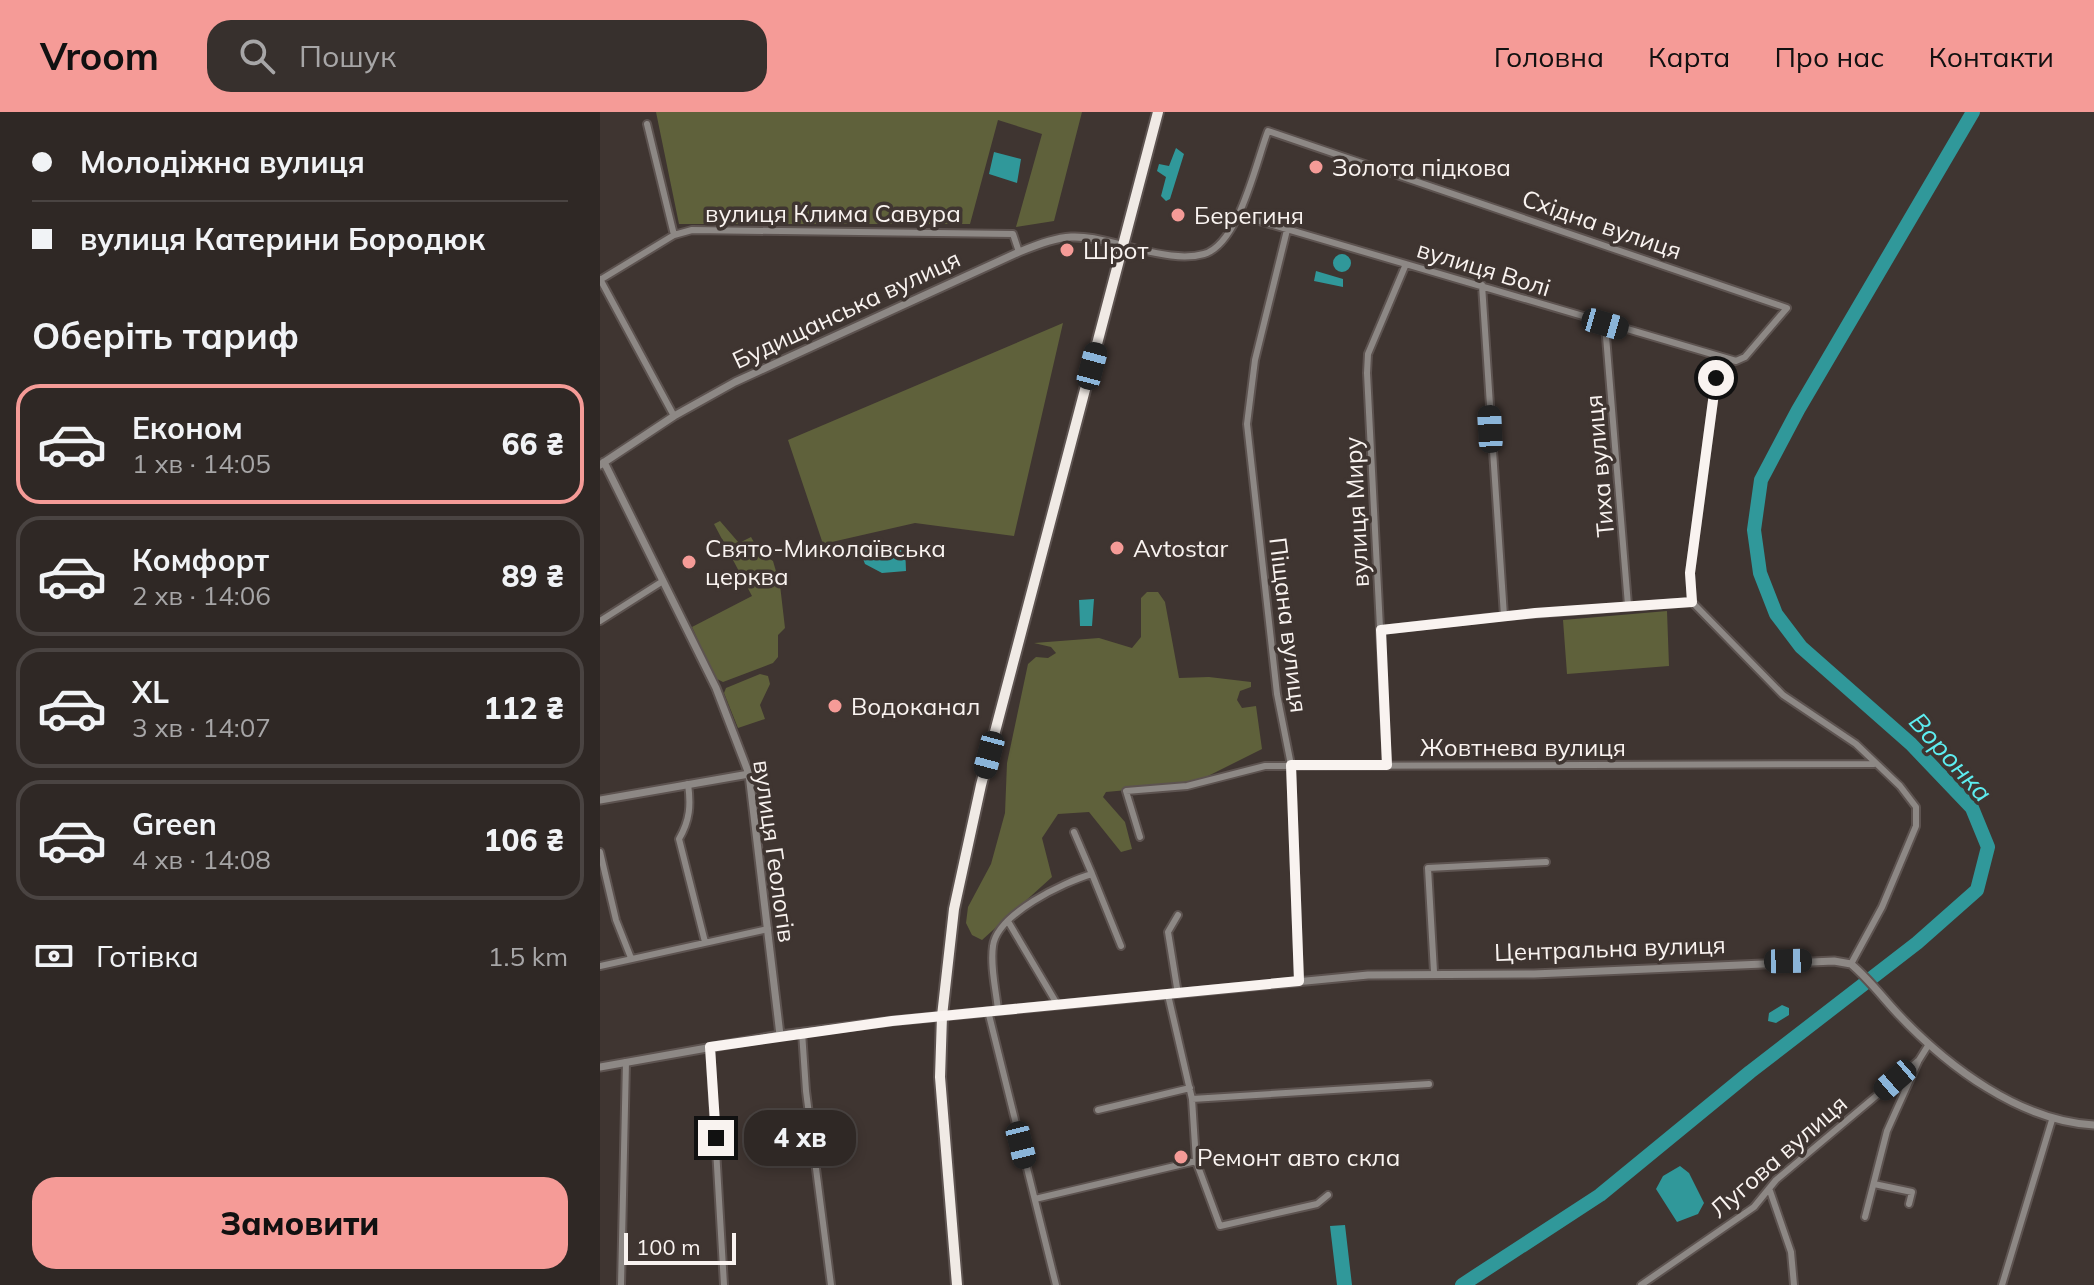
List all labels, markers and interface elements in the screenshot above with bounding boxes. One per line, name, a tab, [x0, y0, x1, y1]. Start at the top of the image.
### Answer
search box	[207, 20, 767, 92]
text: Vroom	[40, 32, 159, 80]
icon: search	[235, 34, 279, 78]
text: Пошук	[299, 37, 396, 75]
text: Головна	[1494, 39, 1604, 74]
text: Карта	[1648, 39, 1730, 74]
text: Про нас	[1774, 39, 1884, 74]
text: Контакти	[1928, 39, 2054, 74]
text: Молодіжна вулиця	[80, 143, 365, 181]
place label: Золота підкова	[1332, 152, 1511, 182]
marker: Золота підкова	[1307, 158, 1325, 176]
street label: Східна вулиця	[1518, 183, 1686, 265]
street label: вулиця Клима Савура	[705, 198, 961, 228]
place label: Берегиня	[1194, 200, 1304, 230]
marker: Берегиня	[1169, 206, 1187, 224]
text: вулиця Катерини Бородюк	[80, 220, 485, 258]
street label: вулиця Волі	[1414, 233, 1554, 303]
place label: Шрот	[1083, 235, 1149, 265]
marker: Шрот	[1058, 241, 1076, 259]
street label: Будищанська вулиця	[727, 243, 965, 375]
car	[1579, 306, 1631, 342]
text: Оберіть тариф	[32, 313, 299, 358]
car	[1074, 340, 1110, 392]
route start	[1698, 360, 1734, 396]
street label: Тиха вулиця	[1578, 394, 1620, 538]
car	[1477, 404, 1503, 454]
icon: car	[36, 408, 108, 480]
text: Економ	[132, 409, 243, 447]
text: 66 ₴	[502, 425, 564, 463]
street label: вулиця Миру	[1337, 436, 1375, 588]
text: 1 хв · 14:05	[132, 447, 271, 480]
place label: Свято-Миколаївська церква	[705, 533, 946, 591]
place label: Avtostar	[1133, 533, 1229, 563]
street label: Піщана вулиця	[1263, 536, 1315, 714]
marker: Avtostar	[1108, 539, 1126, 557]
icon: car	[36, 540, 108, 612]
text: Комфорт	[132, 541, 269, 579]
marker: Свято-Миколаївська церква	[680, 553, 698, 571]
text: 89 ₴	[502, 557, 564, 595]
text: 2 хв · 14:06	[132, 579, 271, 612]
icon: car	[36, 672, 108, 744]
text: XL	[132, 673, 169, 711]
text: 112 ₴	[484, 689, 564, 727]
place label: Водоканал	[851, 691, 980, 721]
marker: Водоканал	[826, 697, 844, 715]
water label: Воронка	[1902, 705, 2000, 809]
text: 3 хв · 14:07	[132, 711, 271, 744]
car	[971, 729, 1007, 781]
street label: Жовтнева вулиця	[1420, 732, 1626, 762]
street label: вулиця Геологів	[747, 758, 803, 944]
icon: car	[36, 804, 108, 876]
text: Green	[132, 805, 217, 843]
text: 106 ₴	[484, 821, 564, 859]
text: 4 хв · 14:08	[132, 843, 271, 876]
street label: Центральна вулиця	[1494, 929, 1726, 967]
icon: cash	[32, 934, 76, 978]
text: Готівка	[96, 937, 199, 975]
text: 1.5 km	[488, 940, 568, 973]
car	[1764, 949, 1812, 973]
car	[1869, 1055, 1921, 1105]
street label: Лугова вулиця	[1703, 1088, 1853, 1224]
callout: 4 хв	[744, 1110, 856, 1166]
car	[1004, 1119, 1038, 1171]
route end	[698, 1120, 734, 1156]
text: 4 хв	[773, 1121, 827, 1154]
place label: Ремонт авто скла	[1197, 1142, 1400, 1172]
marker: Ремонт авто скла	[1172, 1148, 1190, 1166]
button: Замовити	[32, 1177, 568, 1269]
scale bar	[624, 1229, 736, 1265]
text: 100 m	[636, 1233, 701, 1261]

